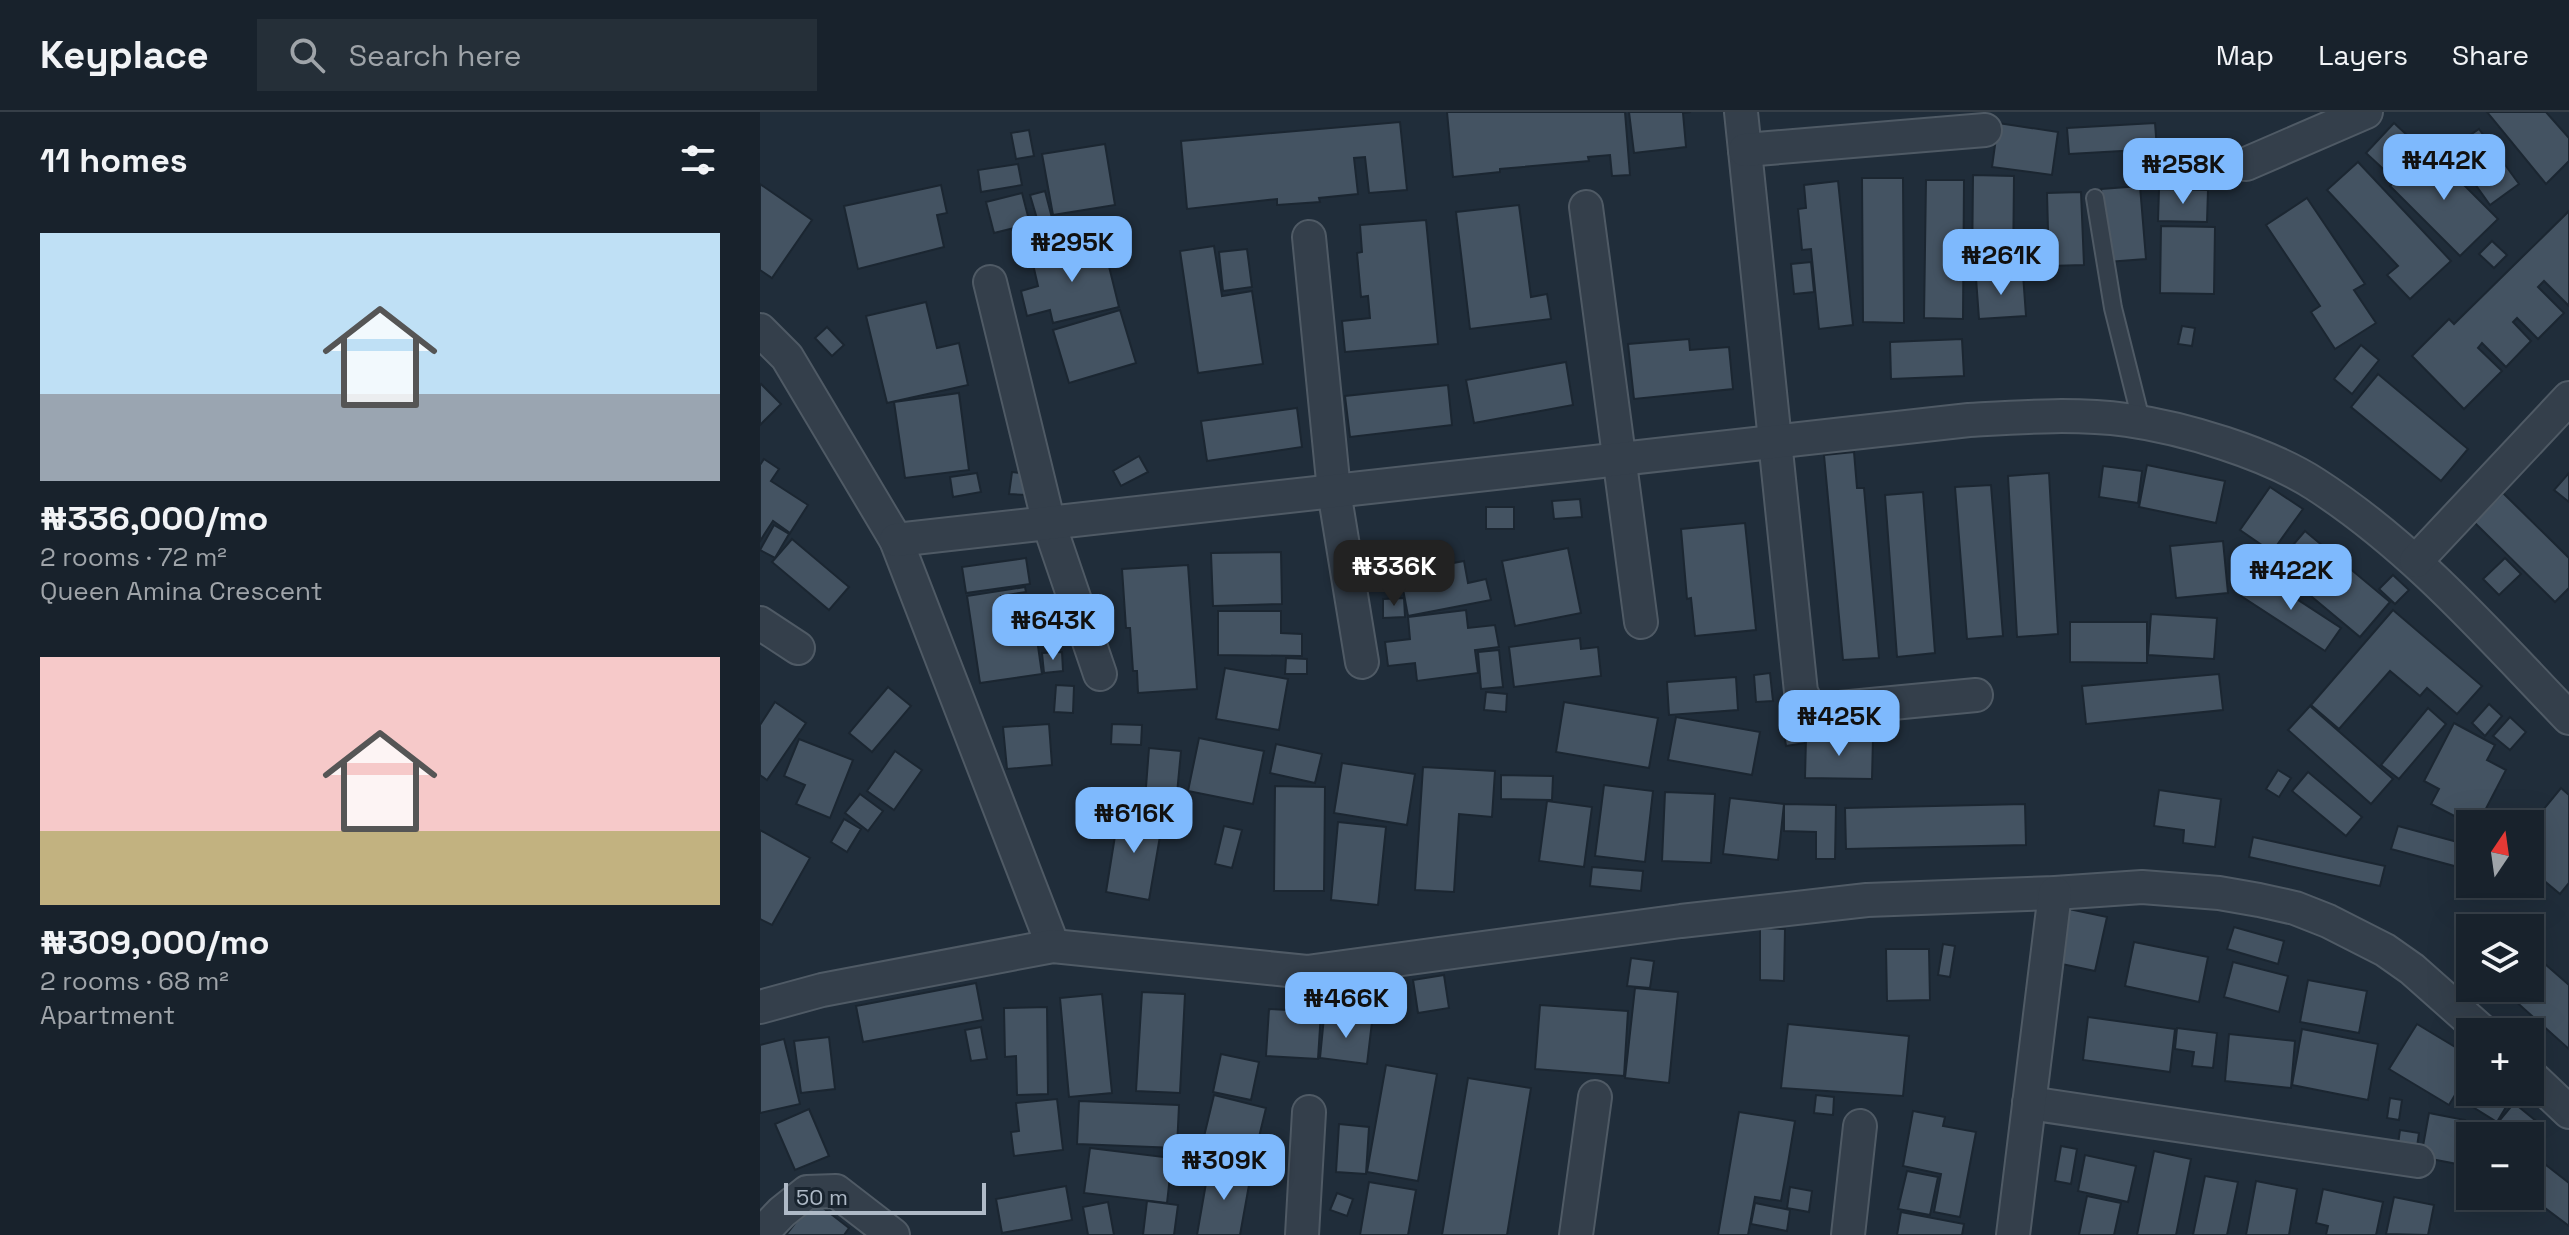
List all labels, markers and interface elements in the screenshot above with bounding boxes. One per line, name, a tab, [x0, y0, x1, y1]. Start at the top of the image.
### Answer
search box	[257, 19, 817, 91]
text: Keyplace	[40, 31, 209, 79]
icon: search	[285, 33, 329, 77]
text: Search here	[349, 36, 522, 75]
text: Map	[2216, 37, 2274, 73]
text: Layers	[2318, 37, 2408, 73]
text: Share	[2452, 37, 2529, 73]
pin: ₦442K	[2388, 134, 2500, 202]
icon: filters	[676, 138, 720, 182]
pin: ₦258K	[2127, 138, 2239, 206]
text: 11 homes	[40, 139, 188, 182]
text: ₦442K	[2401, 143, 2487, 177]
text: ₦258K	[2141, 147, 2225, 181]
pin: ₦295K	[1016, 216, 1128, 284]
text: ₦295K	[1030, 225, 1114, 259]
pin: ₦261K	[1945, 229, 2057, 297]
text: ₦261K	[1961, 238, 2041, 272]
icon: home	[308, 285, 452, 429]
text: ₦336,000/mo	[40, 497, 268, 540]
text: 2 rooms · 72 m²	[40, 540, 227, 574]
pin: ₦336K	[1338, 540, 1450, 608]
pin: ₦422K	[2235, 544, 2347, 612]
text: ₦336K	[1352, 549, 1436, 583]
text: ₦422K	[2249, 553, 2333, 587]
text: Queen Amina Crescent	[40, 574, 323, 608]
pin: ₦643K	[997, 594, 1109, 662]
text: ₦643K	[1010, 603, 1096, 637]
pin: ₦425K	[1783, 690, 1895, 758]
text: ₦425K	[1797, 699, 1881, 733]
icon: home	[308, 709, 452, 853]
pin: ₦616K	[1078, 787, 1190, 855]
text: ₦616K	[1093, 796, 1175, 830]
north arrow	[2456, 810, 2544, 898]
map controls	[2456, 810, 2544, 1210]
button: layers	[2456, 914, 2544, 1002]
text: ₦309,000/mo	[40, 921, 270, 964]
text: 2 rooms · 68 m²	[40, 964, 229, 998]
pin: ₦466K	[1290, 972, 1402, 1040]
text: ₦466K	[1303, 981, 1389, 1015]
text: Apartment	[40, 998, 175, 1032]
button: +	[2456, 1018, 2544, 1106]
button: −	[2456, 1122, 2544, 1210]
pin: ₦309K	[1168, 1134, 1280, 1202]
text: ₦309K	[1181, 1143, 1267, 1177]
scale bar	[784, 1179, 986, 1215]
text: 50 m	[796, 1183, 848, 1211]

